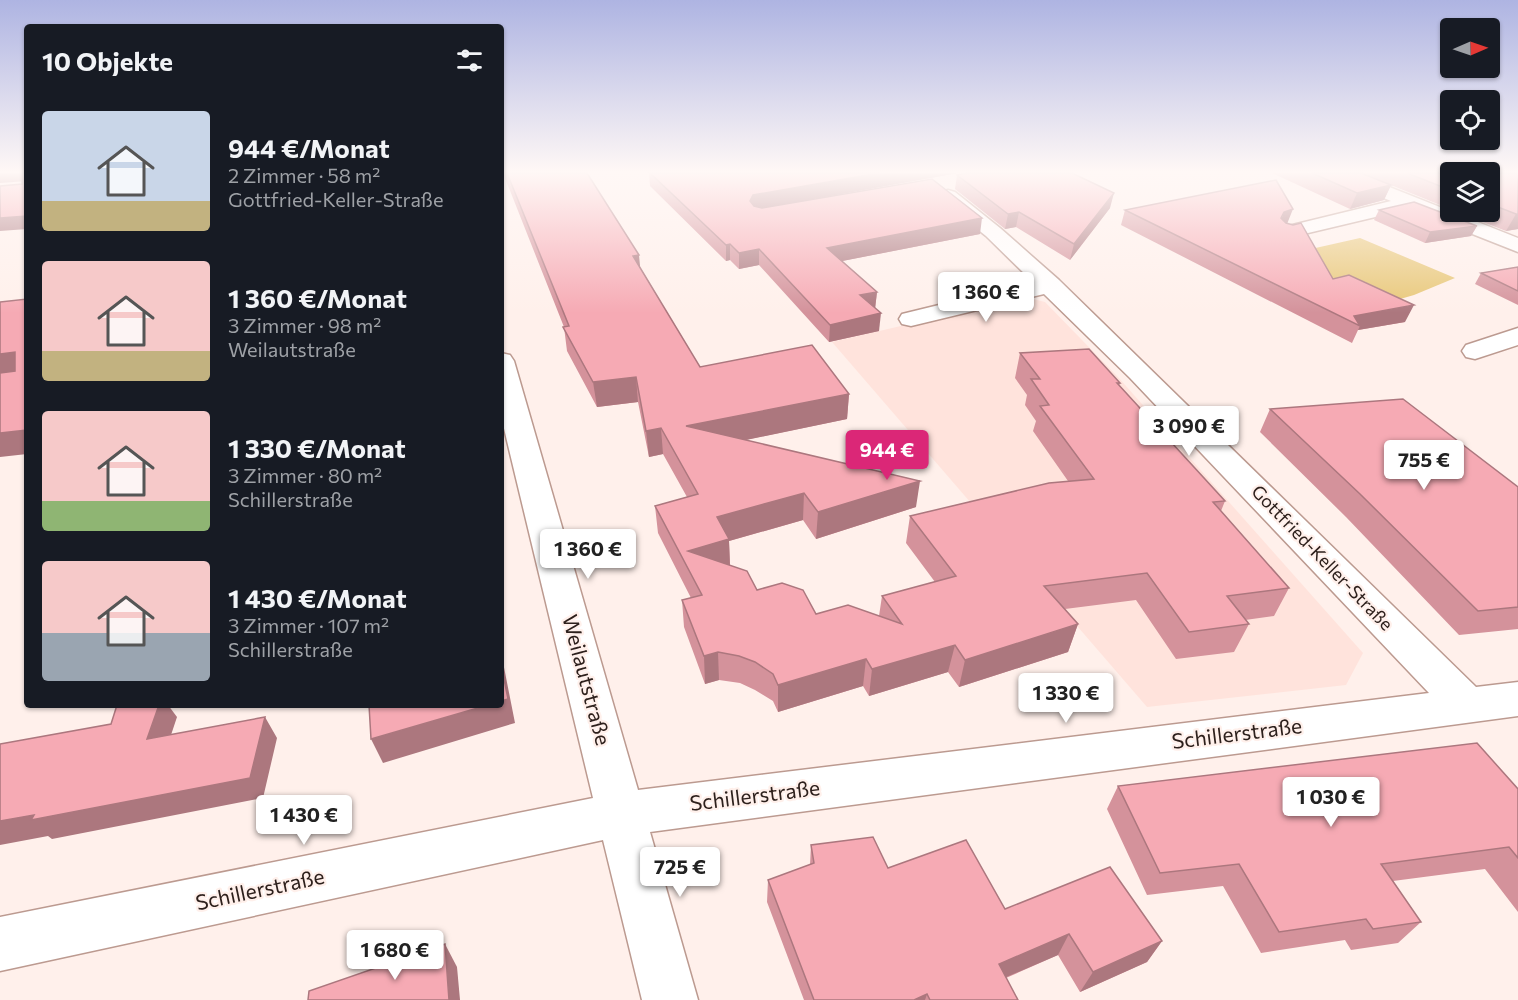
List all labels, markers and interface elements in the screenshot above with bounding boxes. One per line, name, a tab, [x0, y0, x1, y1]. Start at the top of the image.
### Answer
north arrow	[1440, 18, 1500, 78]
map controls	[1440, 18, 1500, 222]
icon: filters	[453, 44, 486, 77]
text: 10 Objekte	[42, 45, 173, 76]
button: locate	[1440, 90, 1500, 150]
text: 944 €/Monat	[228, 132, 390, 163]
icon: home	[90, 135, 162, 207]
button: layers	[1440, 162, 1500, 222]
text: 2 Zimmer · 58 m²	[228, 163, 380, 187]
text: Gottfried-Keller-Straße	[228, 187, 444, 211]
pin: 1 360 €	[931, 272, 1041, 323]
text: 1 360 €	[952, 279, 1020, 303]
text: 1 360 €/Monat	[228, 282, 407, 313]
icon: home	[90, 285, 162, 357]
text: 3 Zimmer · 98 m²	[228, 313, 381, 337]
text: Weilautstraße	[228, 337, 356, 361]
pin: 3 090 €	[1134, 406, 1244, 457]
text: 3 090 €	[1153, 413, 1225, 437]
pin: 944 €	[845, 430, 929, 481]
text: 1 330 €/Monat	[228, 432, 406, 463]
icon: home	[90, 435, 162, 507]
text: 944 €	[860, 437, 914, 461]
pin: 755 €	[1382, 440, 1466, 491]
text: 755 €	[1398, 447, 1450, 471]
text: 3 Zimmer · 80 m²	[228, 463, 382, 487]
street label: Gottfried-Keller-Straße	[1247, 480, 1398, 635]
text: Schillerstraße	[228, 487, 353, 511]
pin: 1 360 €	[533, 529, 643, 580]
text: 1 360 €	[554, 536, 622, 560]
text: 1 430 €/Monat	[228, 582, 407, 613]
icon: home	[90, 585, 162, 657]
street label: Weilautstraße	[558, 612, 617, 748]
text: 3 Zimmer · 107 m²	[228, 613, 389, 637]
text: Schillerstraße	[228, 637, 353, 661]
pin: 1 330 €	[1011, 673, 1121, 724]
text: 1 330 €	[1032, 680, 1100, 704]
street label: Schillerstraße	[1170, 712, 1303, 753]
street label: Schillerstraße	[688, 774, 821, 815]
pin: 1 030 €	[1276, 777, 1386, 828]
text: 1 030 €	[1297, 784, 1365, 808]
pin: 1 430 €	[249, 795, 359, 846]
text: 1 430 €	[270, 802, 338, 826]
pin: 725 €	[638, 847, 722, 898]
text: 725 €	[654, 854, 706, 878]
street label: Schillerstraße	[193, 863, 326, 914]
pin: 1 680 €	[340, 930, 450, 981]
text: 1 680 €	[361, 937, 429, 961]

